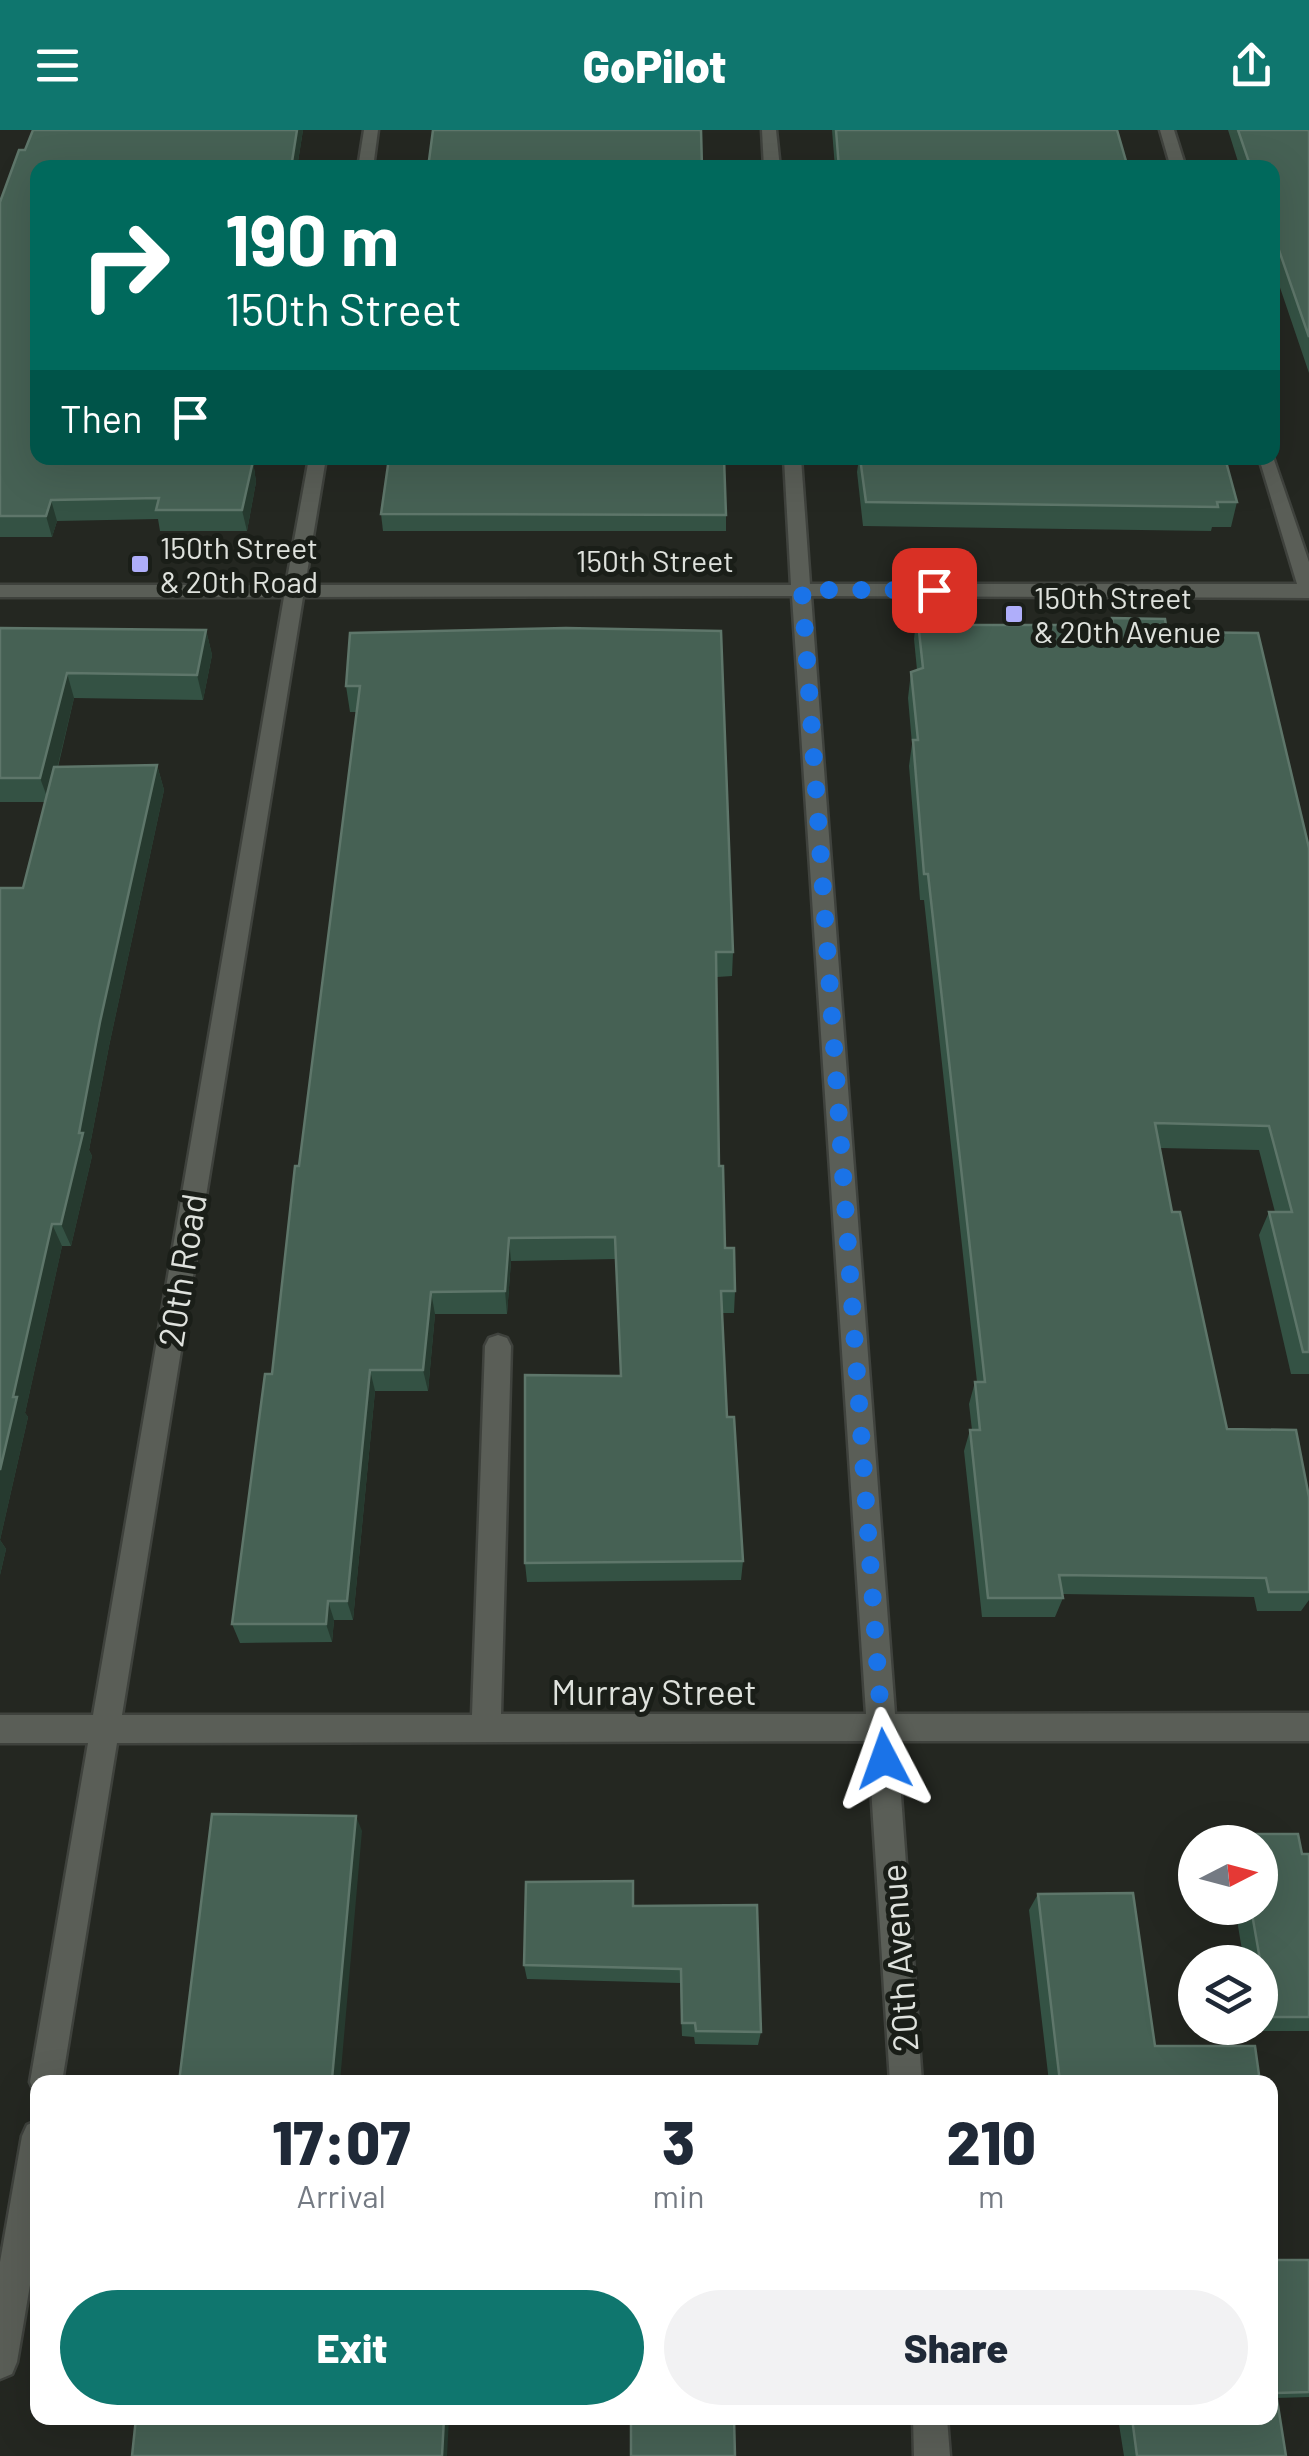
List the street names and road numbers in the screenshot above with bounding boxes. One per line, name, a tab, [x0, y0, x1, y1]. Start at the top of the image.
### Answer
street label: 150th Street	[576, 542, 734, 578]
street label: 20th Road	[148, 1190, 214, 1350]
street label: Murray Street	[551, 1670, 757, 1712]
street label: 20th Avenue	[870, 1863, 926, 2053]

